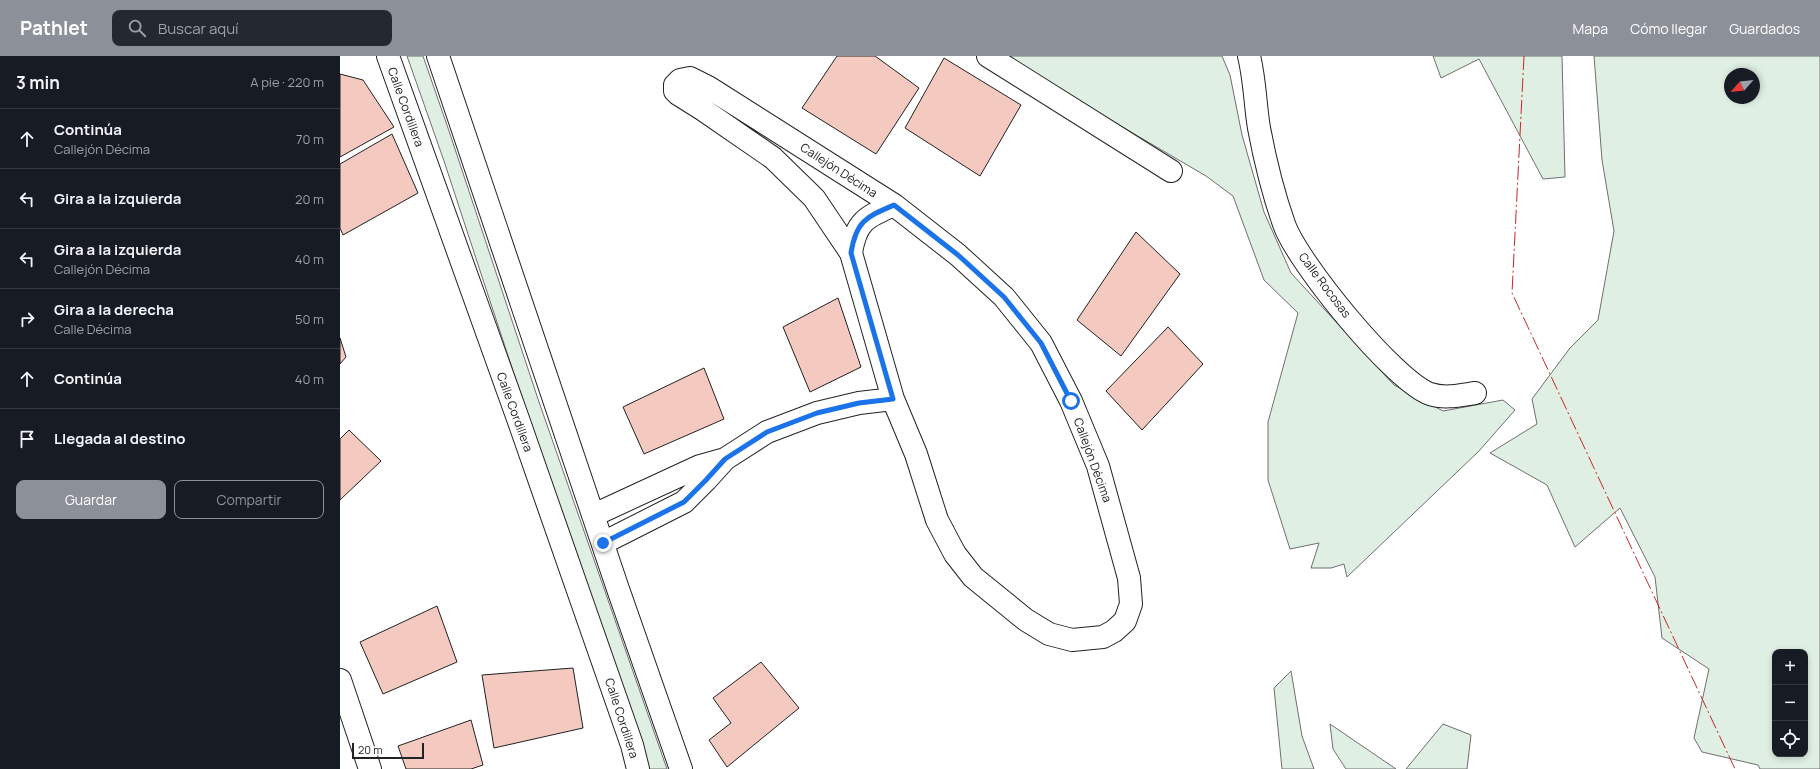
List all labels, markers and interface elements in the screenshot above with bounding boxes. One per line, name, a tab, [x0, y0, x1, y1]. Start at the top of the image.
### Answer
search box	[112, 10, 392, 46]
text: Pathlet	[20, 15, 88, 41]
icon: search	[126, 17, 148, 39]
text: Buscar aquí	[158, 18, 239, 39]
text: Mapa	[1573, 19, 1608, 38]
text: Cómo llegar	[1630, 19, 1707, 38]
text: Guardados	[1729, 19, 1800, 38]
street label: Calle Cordillera	[384, 65, 428, 149]
north arrow	[1724, 68, 1760, 104]
text: 3 min	[16, 71, 60, 94]
text: A pie · 220 m	[250, 73, 324, 91]
text: Continúa	[54, 119, 122, 140]
icon: ahead	[16, 128, 38, 150]
text: 70 m	[296, 130, 324, 148]
street label: Callejón Décima	[797, 139, 881, 201]
text: Callejón Décima	[54, 140, 150, 158]
icon: left	[16, 188, 38, 210]
text: Gira a la izquierda	[54, 188, 181, 209]
text: 20 m	[295, 190, 324, 208]
text: Gira a la izquierda	[54, 239, 181, 260]
icon: left	[16, 248, 38, 270]
street label: Calle Rocosas	[1295, 249, 1355, 321]
text: 40 m	[295, 250, 324, 268]
text: Callejón Décima	[54, 260, 150, 278]
text: Gira a la derecha	[54, 299, 174, 320]
icon: right	[16, 308, 38, 330]
text: 50 m	[295, 310, 324, 328]
text: Calle Décima	[54, 320, 131, 338]
icon: ahead	[16, 368, 38, 390]
text: Continúa	[54, 368, 122, 389]
text: 40 m	[295, 370, 324, 388]
street label: Calle Cordillera	[493, 370, 537, 454]
route start	[1062, 392, 1080, 410]
street label: Callejón Décima	[1070, 415, 1116, 505]
icon: arrive	[16, 428, 38, 450]
text: Llegada al destino	[54, 428, 186, 449]
button: Guardar	[16, 480, 166, 519]
button: Compartir	[174, 480, 324, 519]
route end	[594, 534, 612, 552]
map controls	[1772, 649, 1808, 757]
button: +	[1772, 649, 1808, 685]
street label: Calle Cordillera	[601, 676, 643, 760]
button: −	[1772, 685, 1808, 721]
button: locate	[1772, 721, 1808, 757]
scale bar	[352, 741, 424, 760]
text: 20 m	[358, 742, 383, 757]

